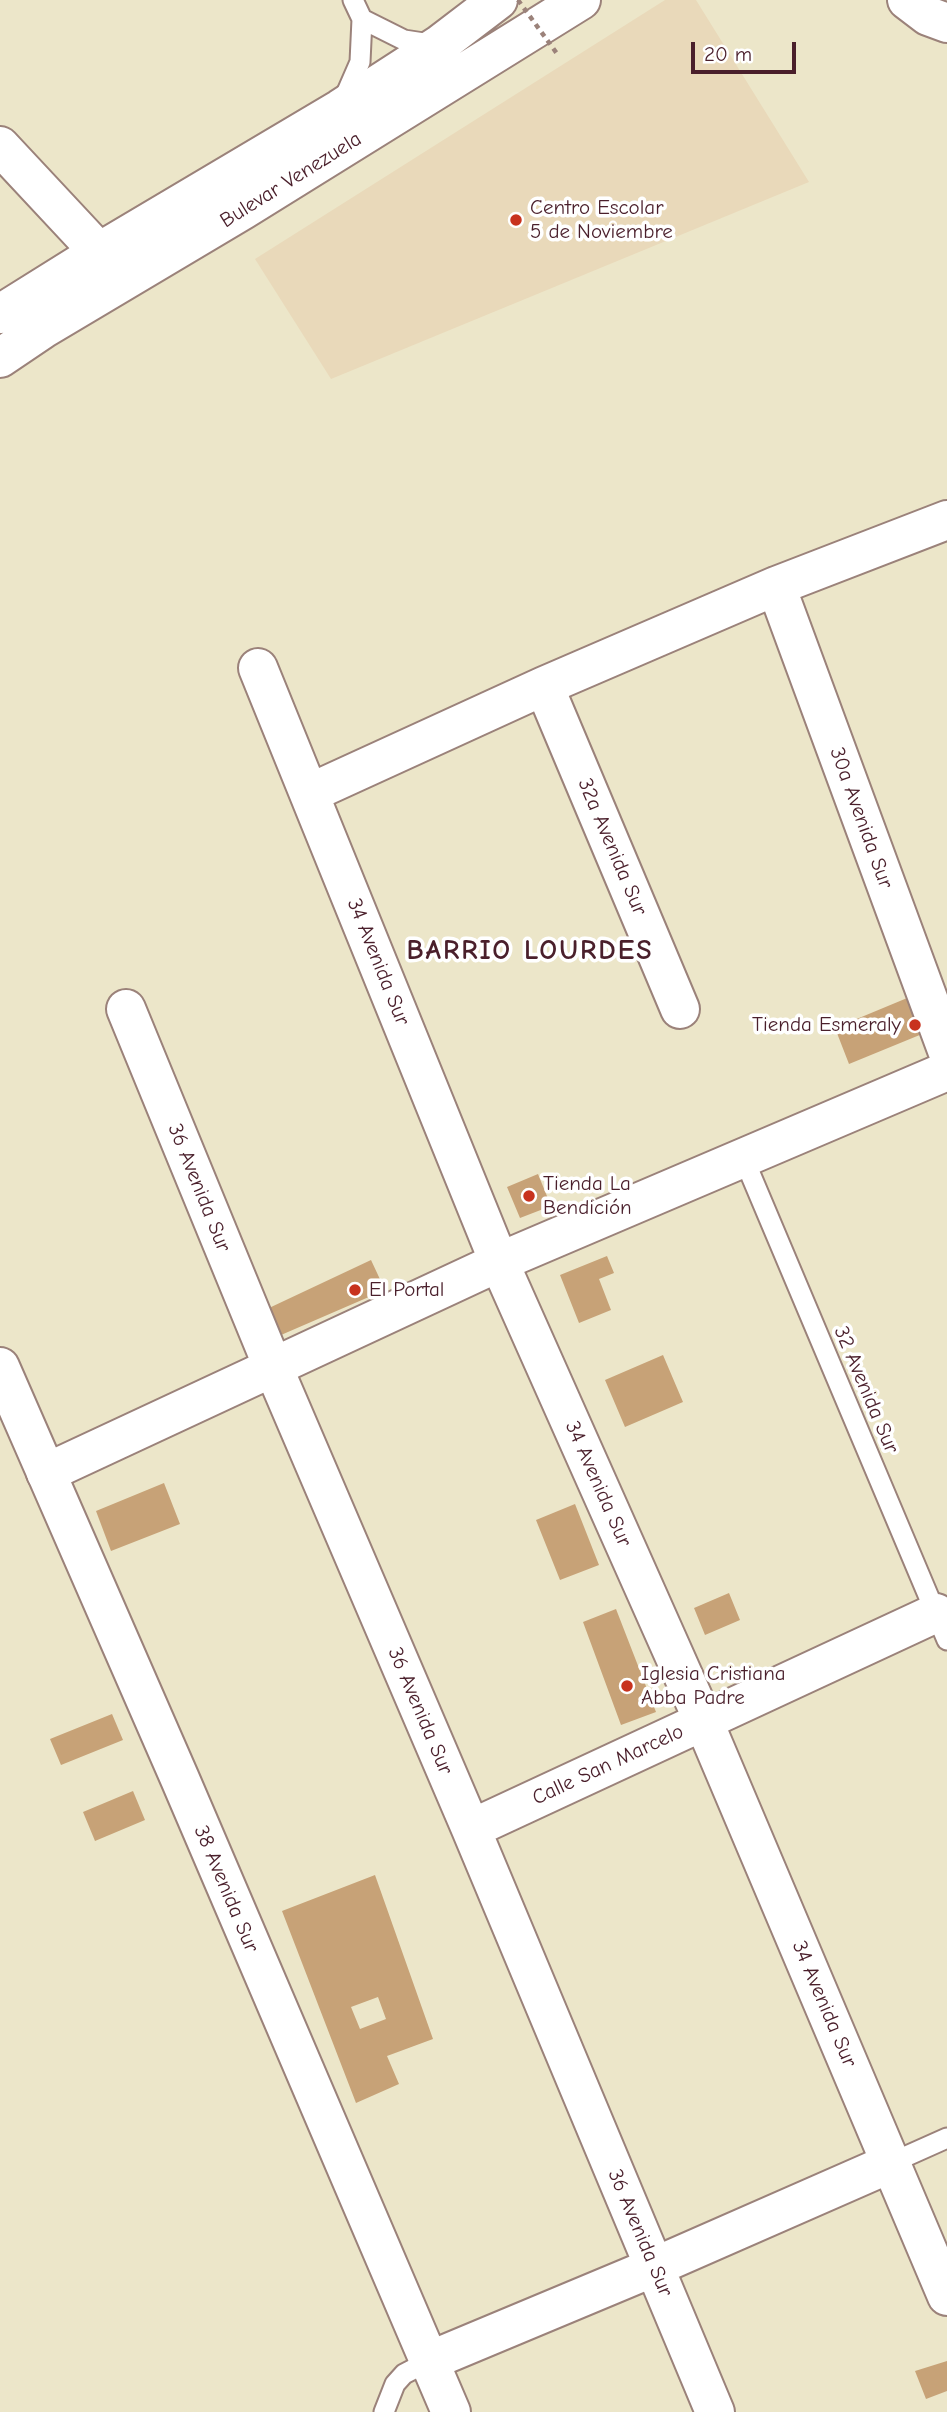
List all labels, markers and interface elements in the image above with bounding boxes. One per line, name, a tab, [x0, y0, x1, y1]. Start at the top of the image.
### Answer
scale bar	[695, 28, 800, 72]
text: 20 m	[704, 42, 752, 66]
street label: Bulevar Venezuela	[216, 126, 366, 234]
place label: Centro Escolar 5 de Noviembre	[530, 195, 673, 245]
marker: Centro Escolar 5 de Noviembre	[508, 212, 524, 228]
street label: 30a Avenida Sur	[824, 744, 898, 892]
street label: 32a Avenida Sur	[572, 775, 652, 919]
street label: 34 Avenida Sur	[341, 895, 415, 1029]
district label: BARRIO LOURDES	[408, 934, 652, 968]
place label: Tienda Esmeraly	[752, 1012, 901, 1038]
marker: Tienda Esmeraly	[907, 1017, 923, 1033]
street label: 36 Avenida Sur	[162, 1120, 236, 1256]
place label: Tienda La Bendición	[543, 1171, 632, 1221]
marker: Tienda La Bendición	[521, 1188, 537, 1204]
place label: El Portal	[369, 1277, 444, 1303]
marker: El Portal	[347, 1282, 363, 1298]
street label: 32 Avenida Sur	[828, 1323, 904, 1457]
street label: 34 Avenida Sur	[559, 1417, 637, 1551]
street label: 36 Avenida Sur	[382, 1643, 458, 1779]
place label: Iglesia Cristiana Abba Padre	[641, 1661, 786, 1711]
marker: Iglesia Cristiana Abba Padre	[619, 1678, 635, 1694]
street label: Calle San Marcelo	[528, 1719, 688, 1811]
street label: 38 Avenida Sur	[188, 1822, 264, 1956]
street label: 34 Avenida Sur	[786, 1937, 862, 2071]
street label: 36 Avenida Sur	[602, 2165, 678, 2301]

